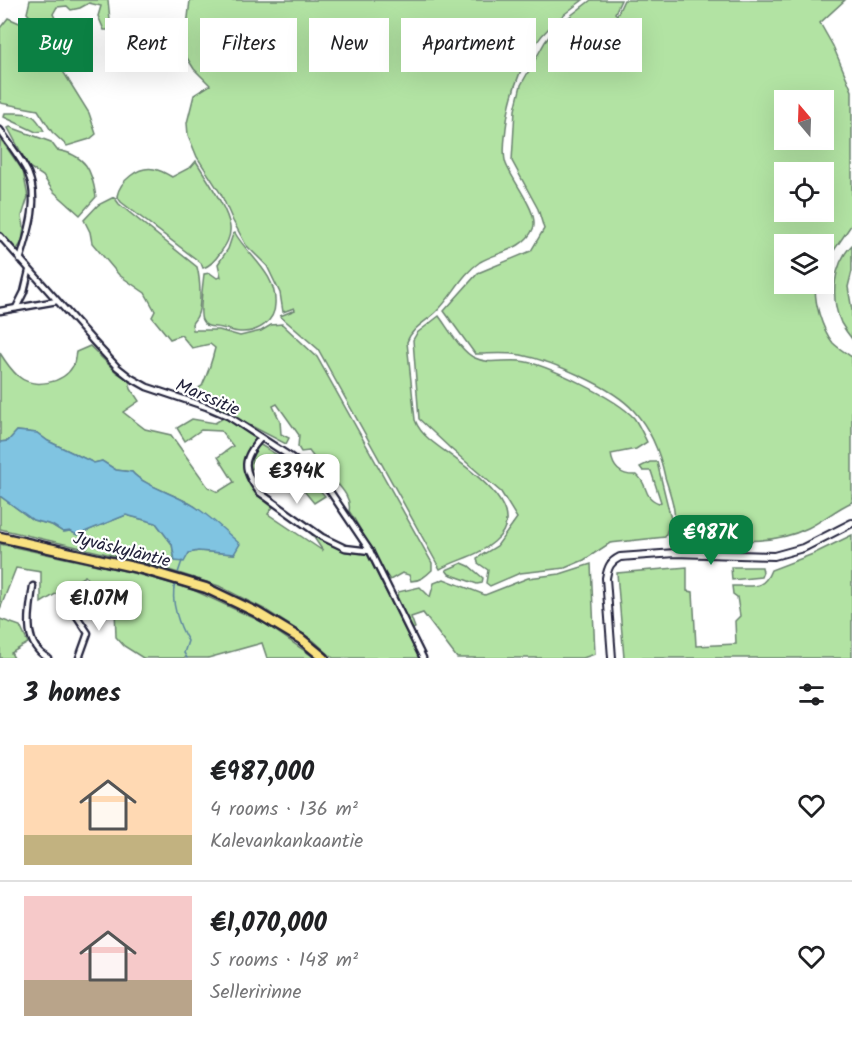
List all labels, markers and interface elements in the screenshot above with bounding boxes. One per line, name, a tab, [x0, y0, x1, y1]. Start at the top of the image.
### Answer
chip: Buy	[18, 18, 93, 72]
chip: Rent	[105, 18, 188, 72]
chip: Filters	[200, 18, 297, 72]
chip: New	[309, 18, 389, 72]
chip: Apartment	[401, 18, 536, 72]
chip: House	[548, 18, 642, 72]
north arrow	[774, 90, 834, 150]
map controls	[774, 90, 834, 294]
button: locate	[774, 162, 834, 222]
button: layers	[774, 234, 834, 294]
street label: Marssitie	[171, 372, 244, 425]
pin: €394K	[255, 454, 339, 505]
text: €394K	[269, 457, 325, 489]
pin: €987K	[669, 515, 753, 566]
text: €987K	[683, 518, 739, 550]
street label: Jyväskyläntie	[70, 524, 173, 577]
pin: €1.07M	[50, 581, 148, 632]
text: €1.07M	[70, 584, 128, 616]
text: 3 homes	[24, 673, 121, 715]
icon: filters	[795, 678, 828, 711]
text: €987,000	[210, 752, 314, 794]
icon: home	[72, 769, 144, 841]
icon: heart	[795, 789, 828, 822]
text: 4 rooms · 136 m²	[210, 794, 358, 826]
text: Kalevankankaantie	[210, 826, 363, 858]
text: €1,070,000	[210, 903, 327, 945]
icon: home	[72, 920, 144, 992]
icon: heart	[795, 940, 828, 973]
text: 5 rooms · 148 m²	[210, 945, 358, 977]
text: Selleririnne	[210, 977, 302, 1009]

